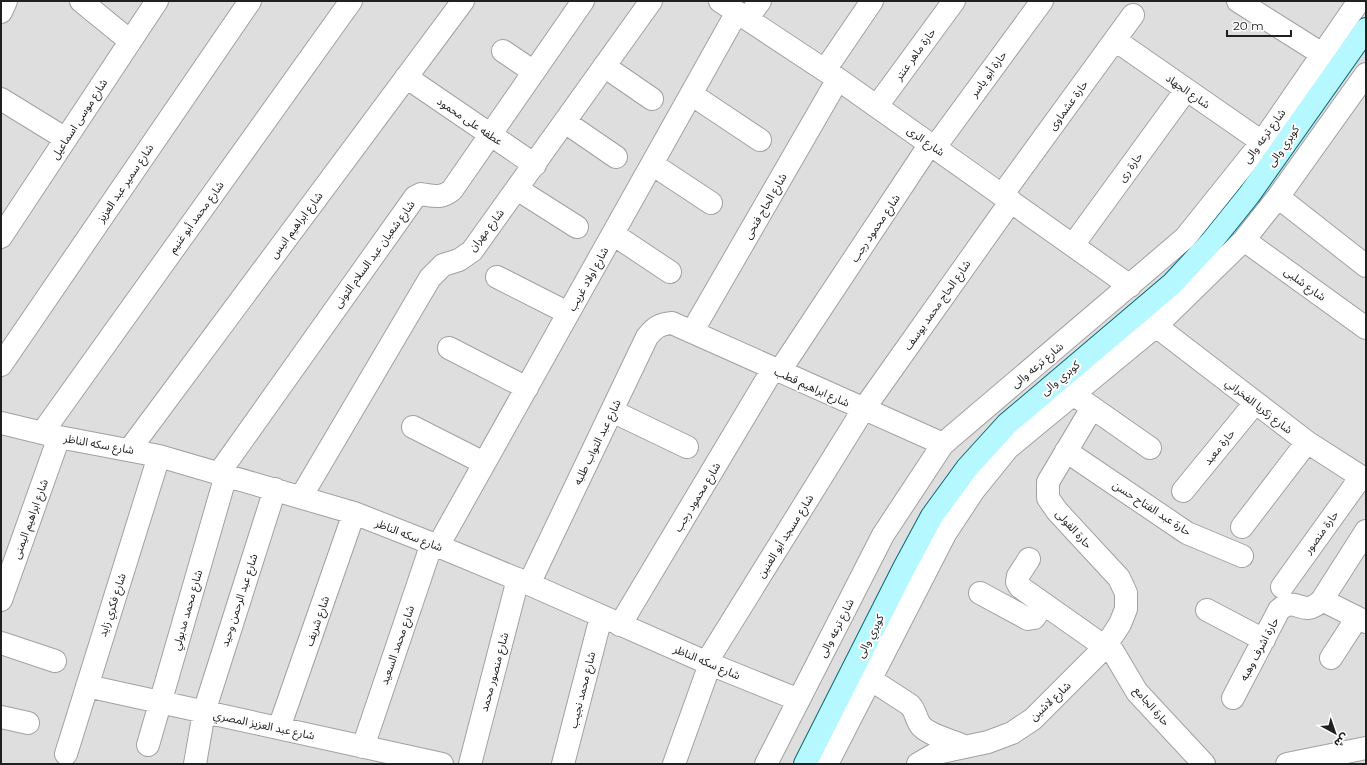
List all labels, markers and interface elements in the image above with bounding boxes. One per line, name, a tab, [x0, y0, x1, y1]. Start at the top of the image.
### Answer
scale bar	[1227, 12, 1291, 38]
text: 20 m	[1233, 18, 1264, 33]
street label: حارة ماهر عنتر	[891, 25, 939, 84]
street label: حارة أبو ياسر	[966, 48, 1010, 101]
street label: شارع الجهاد	[1163, 71, 1213, 112]
street label: شارع موسى اسماعيل	[48, 76, 111, 163]
street label: حارة عشماوى	[1045, 77, 1091, 133]
street label: عطفه على محمود	[434, 94, 506, 148]
street label: شارع ترعه والى	[1240, 106, 1289, 167]
street label: كوبري والى	[1264, 122, 1305, 171]
street label: شارع الرى	[904, 123, 948, 160]
street label: شارع سمير عبد العزيز	[93, 141, 157, 226]
street label: حارة رى	[1115, 149, 1146, 184]
street label: شارع الحاج فتحى	[740, 170, 791, 242]
street label: شارع محمد أبو غنيم	[165, 178, 229, 257]
street label: شارع ابراهيم انيس	[266, 189, 327, 262]
street label: شارع محمود رجب	[847, 191, 904, 265]
street label: شارع شعبان عبد السلام التونى	[330, 197, 419, 311]
street label: شارع مهران	[465, 206, 508, 255]
street label: شارع اولاد غريب	[565, 244, 612, 314]
street label: شارع الحاج محمد يوسف	[901, 257, 974, 353]
street label: شارع شلبى	[1281, 264, 1329, 305]
street label: شارع ترعه والى	[1008, 339, 1067, 392]
street label: كوبري والى	[1038, 357, 1084, 400]
street label: شارع ابراهيم قطب	[771, 364, 852, 412]
street label: شارع زكريا الفخراني	[1221, 375, 1296, 439]
street label: شارع عبد التواب طلبه	[570, 397, 625, 487]
street label: حارة معبد	[1200, 426, 1238, 468]
street label: شارع سكه الناظر	[62, 431, 136, 458]
street label: شارع محمود رجب	[671, 459, 724, 535]
street label: شارع ابراهيم اليمنى	[9, 477, 53, 561]
street label: حارة عبد الفتاح حسن	[1110, 477, 1194, 540]
street label: شارع مسجد أبو العنين	[754, 491, 817, 581]
street label: حارة الفولى	[1053, 507, 1096, 552]
street label: حارة منصور	[1300, 507, 1342, 557]
street label: شارع سكه الناظر	[372, 515, 445, 555]
street label: شارع عبد الرحمن وحيد	[217, 551, 262, 649]
street label: شارع محمد مدبولي	[169, 568, 208, 652]
street label: شارع فكري زايد	[95, 571, 131, 639]
street label: شارع شريف	[302, 594, 333, 648]
street label: شارع ترعه والى	[815, 596, 858, 660]
street label: شارع محمد السعيد	[377, 603, 418, 687]
street label: كوبري والى	[853, 612, 889, 661]
street label: حارة اشرف وهبه	[1236, 614, 1282, 683]
street label: شارع منصور محمد	[477, 631, 512, 713]
street label: شارع سكه الناظر	[670, 641, 743, 683]
street label: شارع محمد نجيب	[566, 650, 599, 730]
street label: شارع لاشين	[1026, 678, 1075, 724]
street label: حارة الجامع	[1130, 683, 1173, 730]
street label: شارع عبد العزيز المصري	[212, 707, 316, 745]
north arrow	[1315, 713, 1355, 753]
text: ش	[1331, 730, 1352, 751]

